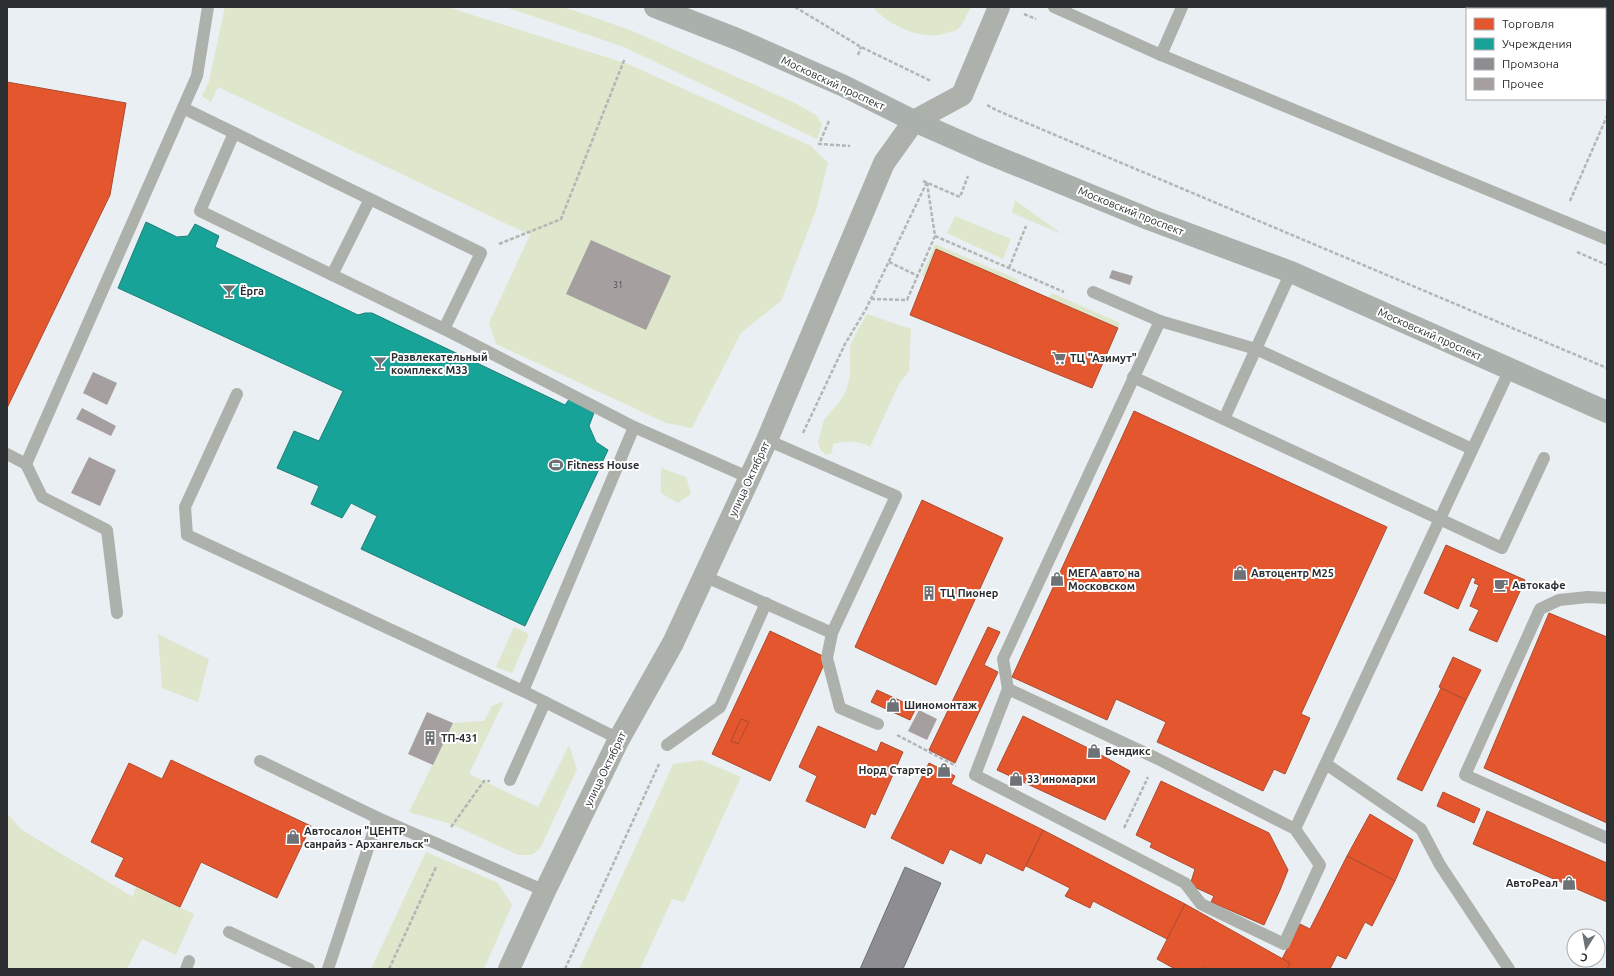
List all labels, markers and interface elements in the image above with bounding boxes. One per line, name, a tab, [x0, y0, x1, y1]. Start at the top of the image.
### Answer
legend	[1466, 8, 1606, 100]
text: Торговля	[1502, 17, 1554, 30]
text: Учреждения	[1502, 37, 1572, 50]
street label: Московский проспект	[779, 54, 887, 112]
text: Промзона	[1502, 57, 1559, 70]
text: Прочее	[1502, 77, 1544, 90]
street label: Московский проспект	[1077, 184, 1186, 238]
house number: 31	[613, 280, 623, 290]
bar icon: Ёрга	[221, 283, 237, 299]
place label: Ёрга	[240, 285, 264, 297]
street label: Московский проспект	[1376, 306, 1484, 362]
supermarket icon: ТЦ "Азимут"	[1051, 350, 1067, 366]
place label: Развлекательный комплекс М33	[391, 351, 488, 376]
place label: ТЦ "Азимут"	[1070, 352, 1137, 364]
bar icon: Развлекательный комплекс М33	[372, 355, 388, 371]
street label: улица Октябрят	[726, 440, 772, 518]
sports icon: Fitness House	[548, 457, 564, 473]
place label: Fitness House	[567, 459, 639, 471]
shop icon: Автоцентр М25	[1232, 565, 1248, 581]
place label: МЕГА авто на Московском	[1068, 567, 1140, 592]
place label: Автоцентр М25	[1251, 567, 1334, 579]
shop icon: МЕГА авто на Московском	[1049, 571, 1065, 587]
cafe icon: Автокафе	[1493, 577, 1509, 593]
place label: Автокафе	[1512, 579, 1565, 591]
building icon: ТЦ Пионер	[921, 585, 937, 601]
place label: ТЦ Пионер	[940, 587, 999, 599]
shop icon: Шиномонтаж	[885, 697, 901, 713]
place label: Шиномонтаж	[904, 699, 977, 711]
building icon: ТП-431	[422, 730, 438, 746]
street label: улица Октябрят	[582, 730, 628, 808]
place label: ТП-431	[441, 732, 478, 744]
shop icon: Бендикс	[1086, 743, 1102, 759]
place label: Бендикс	[1105, 745, 1151, 757]
shop icon: Норд Стартер	[936, 762, 952, 778]
place label: Норд Стартер	[858, 764, 933, 776]
shop icon: 33 иномарки	[1008, 771, 1024, 787]
place label: 33 иномарки	[1027, 773, 1096, 785]
place label: Автосалон "ЦЕНТР санрайз - Архангельск"	[304, 825, 429, 850]
shop icon: Автосалон "ЦЕНТР санрайз - Архангельск"	[285, 829, 301, 845]
shop icon: АвтоРеал	[1561, 875, 1577, 891]
place label: АвтоРеал	[1506, 877, 1558, 889]
north arrow	[1566, 928, 1606, 968]
text: С	[1579, 951, 1589, 964]

